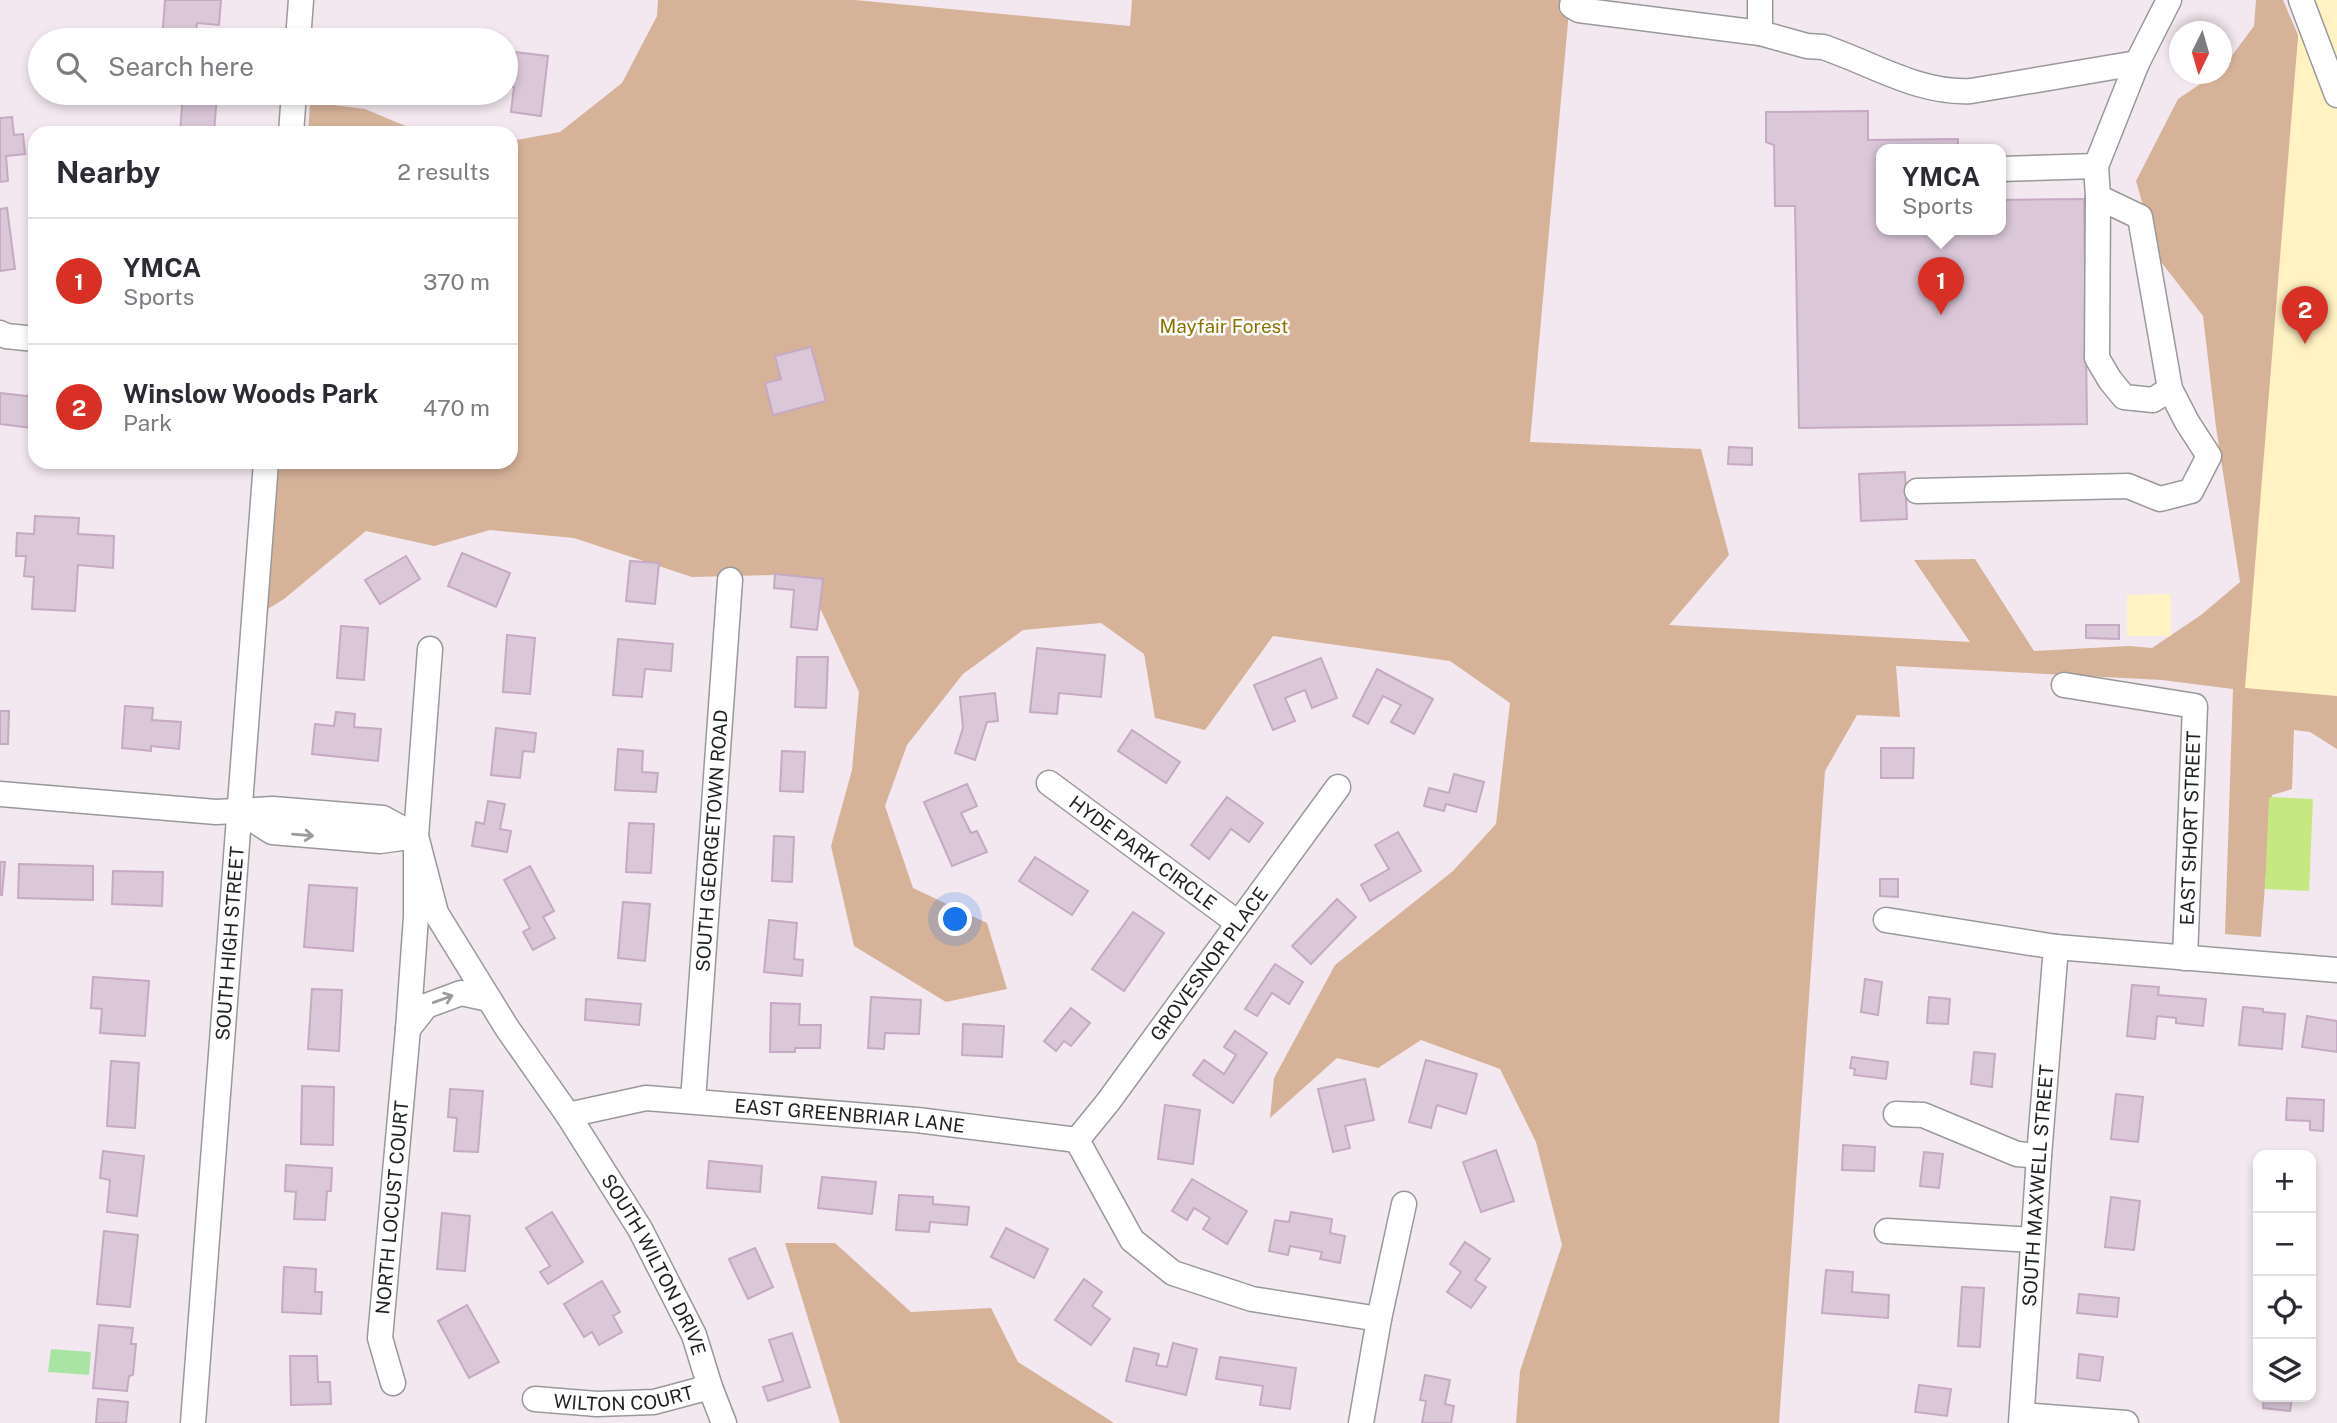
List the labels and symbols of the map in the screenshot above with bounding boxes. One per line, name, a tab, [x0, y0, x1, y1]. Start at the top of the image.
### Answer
north arrow	[2169, 21, 2232, 84]
pin: 1	[1918, 257, 1964, 315]
pin: 2	[2282, 286, 2328, 344]
park label: Mayfair Forest	[1160, 315, 1288, 337]
street label: SOUTH GEORGETOWN ROAD	[691, 709, 732, 973]
street label: EAST SHORT STREET	[2176, 730, 2204, 926]
street label: HYDE PARK CIRCLE	[1065, 791, 1221, 914]
one-way arrow	[292, 829, 314, 842]
street label: SOUTH HIGH STREET	[211, 845, 248, 1041]
street label: GROVESNOR PLACE	[1146, 883, 1272, 1045]
your location	[938, 902, 972, 936]
one-way arrow	[431, 992, 453, 1005]
street label: SOUTH MAXWELL STREET	[2018, 1064, 2057, 1307]
street label: EAST GREENBRIAR LANE	[734, 1094, 966, 1137]
street label: NORTH LOCUST COURT	[371, 1099, 412, 1315]
street label: SOUTH WILTON DRIVE	[597, 1170, 710, 1358]
street label: WILTON COURT	[553, 1381, 696, 1415]

